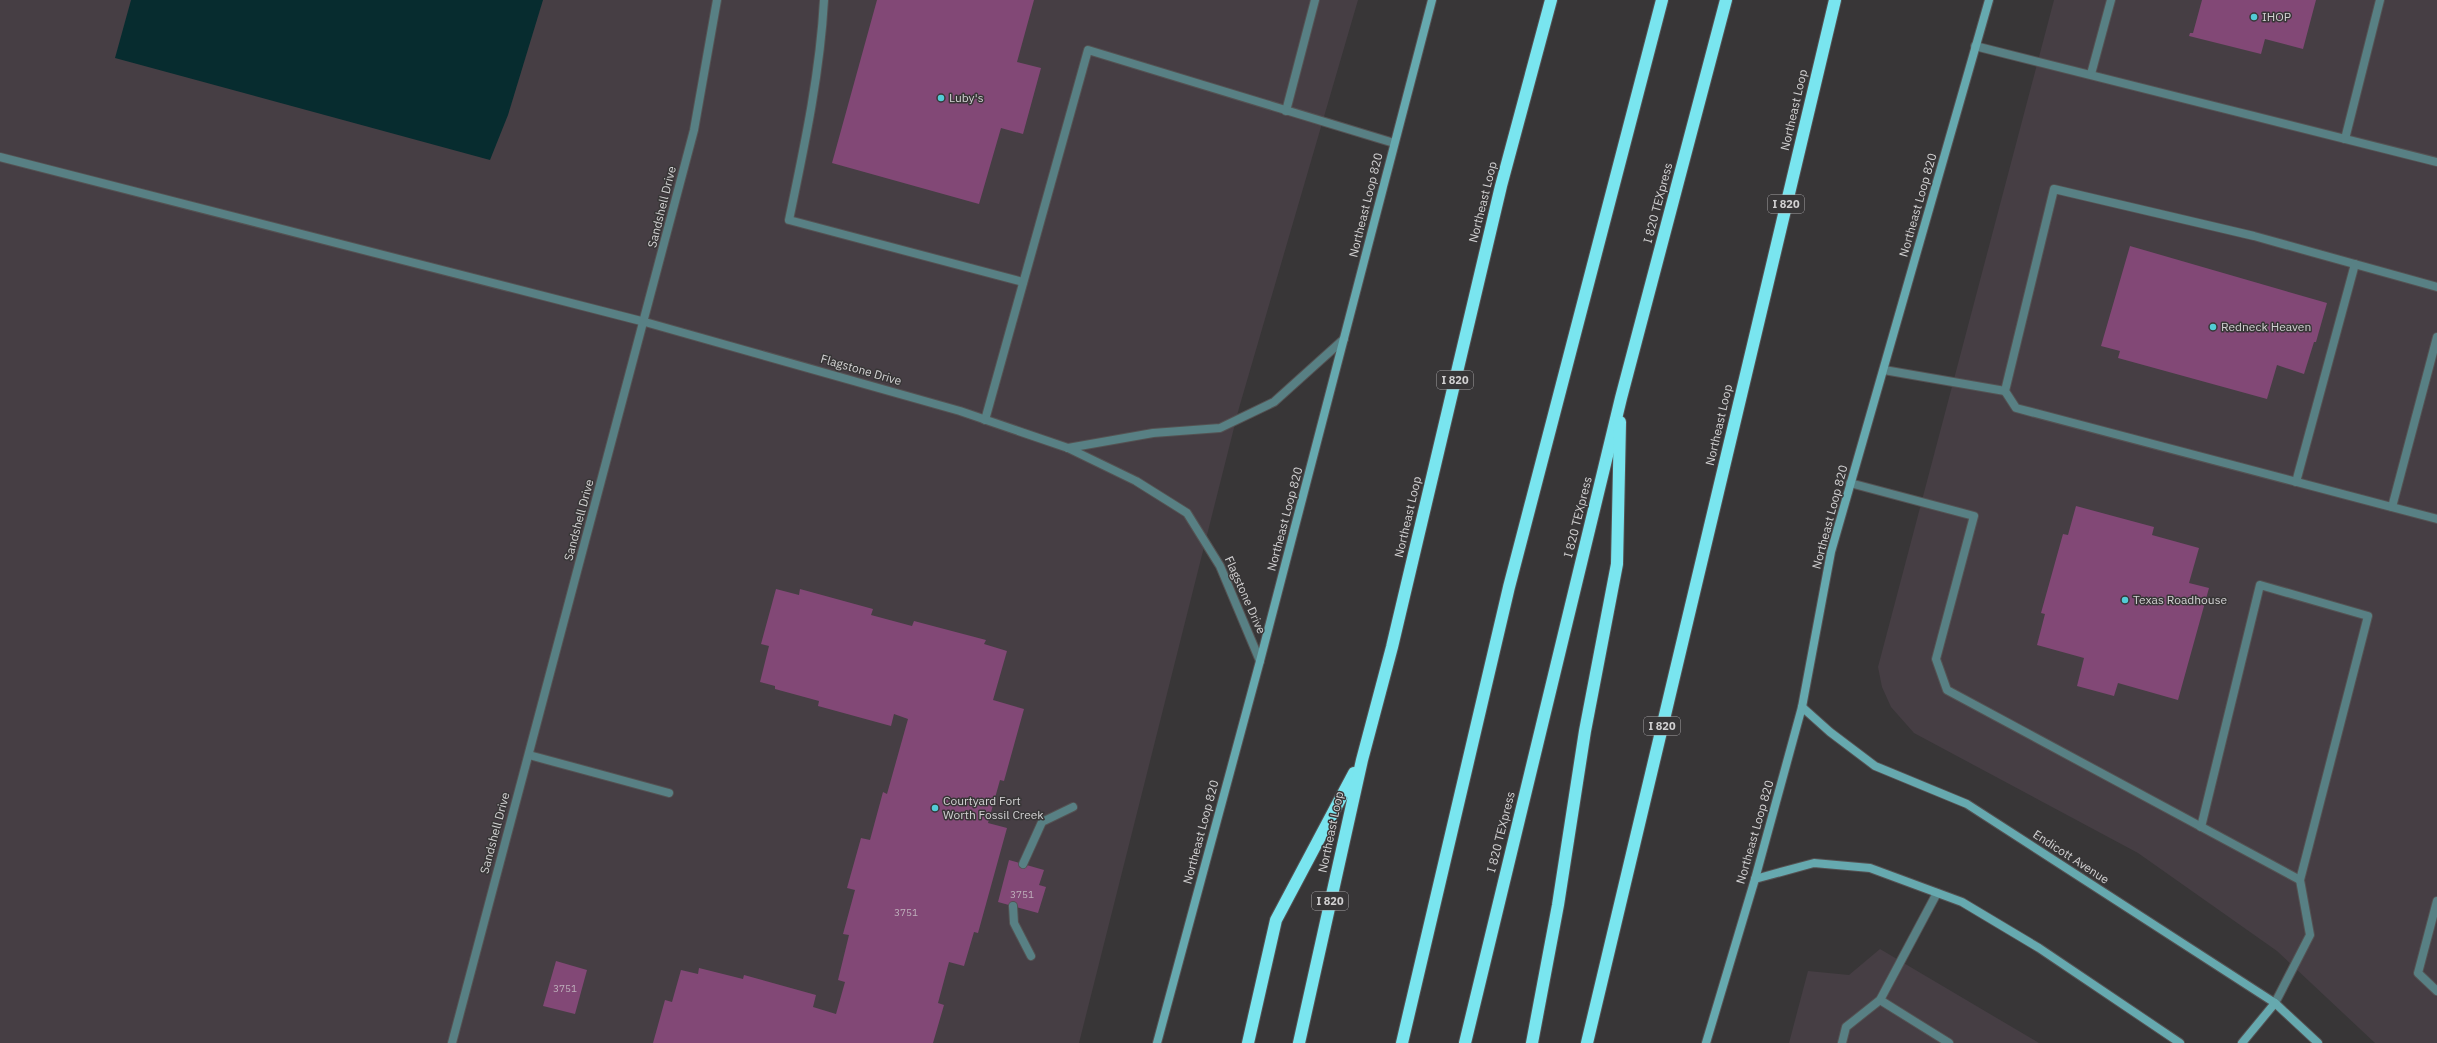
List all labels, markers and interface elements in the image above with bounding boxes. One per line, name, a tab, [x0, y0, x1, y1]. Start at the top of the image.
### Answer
place label: IHOP	[2262, 9, 2291, 24]
marker: IHOP	[2249, 12, 2259, 22]
street label: Northeast Loop	[1777, 68, 1810, 152]
place label: Luby's	[949, 90, 984, 105]
marker: Luby's	[936, 93, 946, 103]
street label: Northeast Loop 820	[1345, 151, 1386, 259]
street label: Northeast Loop 820	[1896, 151, 1940, 258]
street label: Northeast Loop	[1465, 160, 1500, 244]
street label: I 820 TEXpress	[1640, 161, 1676, 245]
street label: Sandshell Drive	[644, 164, 679, 249]
road number: I 820	[1768, 195, 1804, 213]
place label: Redneck Heaven	[2221, 319, 2311, 334]
marker: Redneck Heaven	[2208, 322, 2218, 332]
street label: Flagstone Drive	[819, 351, 904, 388]
road number: I 820	[1437, 371, 1473, 389]
street label: Northeast Loop	[1702, 383, 1735, 467]
street label: Northeast Loop 820	[1808, 463, 1851, 571]
street label: Northeast Loop 820	[1263, 465, 1306, 573]
street label: Northeast Loop	[1391, 475, 1424, 559]
street label: I 820 TEXpress	[1560, 475, 1595, 559]
street label: Sandshell Drive	[560, 477, 597, 562]
street label: Flagstone Drive	[1222, 554, 1269, 636]
place label: Texas Roadhouse	[2133, 592, 2227, 607]
marker: Texas Roadhouse	[2120, 595, 2130, 605]
road number: I 820	[1644, 717, 1680, 735]
street label: Northeast Loop 820	[1179, 778, 1222, 886]
street label: Northeast Loop 820	[1733, 778, 1777, 885]
street label: Sandshell Drive	[476, 790, 513, 875]
street label: Northeast Loop	[1315, 790, 1346, 874]
street label: I 820 TEXpress	[1483, 790, 1518, 874]
place label: Courtyard Fort Worth Fossil Creek	[943, 793, 1044, 822]
marker: Courtyard Fort Worth Fossil Creek	[930, 803, 940, 813]
street label: Endicott Avenue	[2030, 826, 2112, 887]
house number: 3751	[1010, 888, 1034, 901]
road number: I 820	[1312, 892, 1348, 910]
house number: 3751	[894, 906, 918, 919]
house number: 3751	[553, 982, 577, 995]

